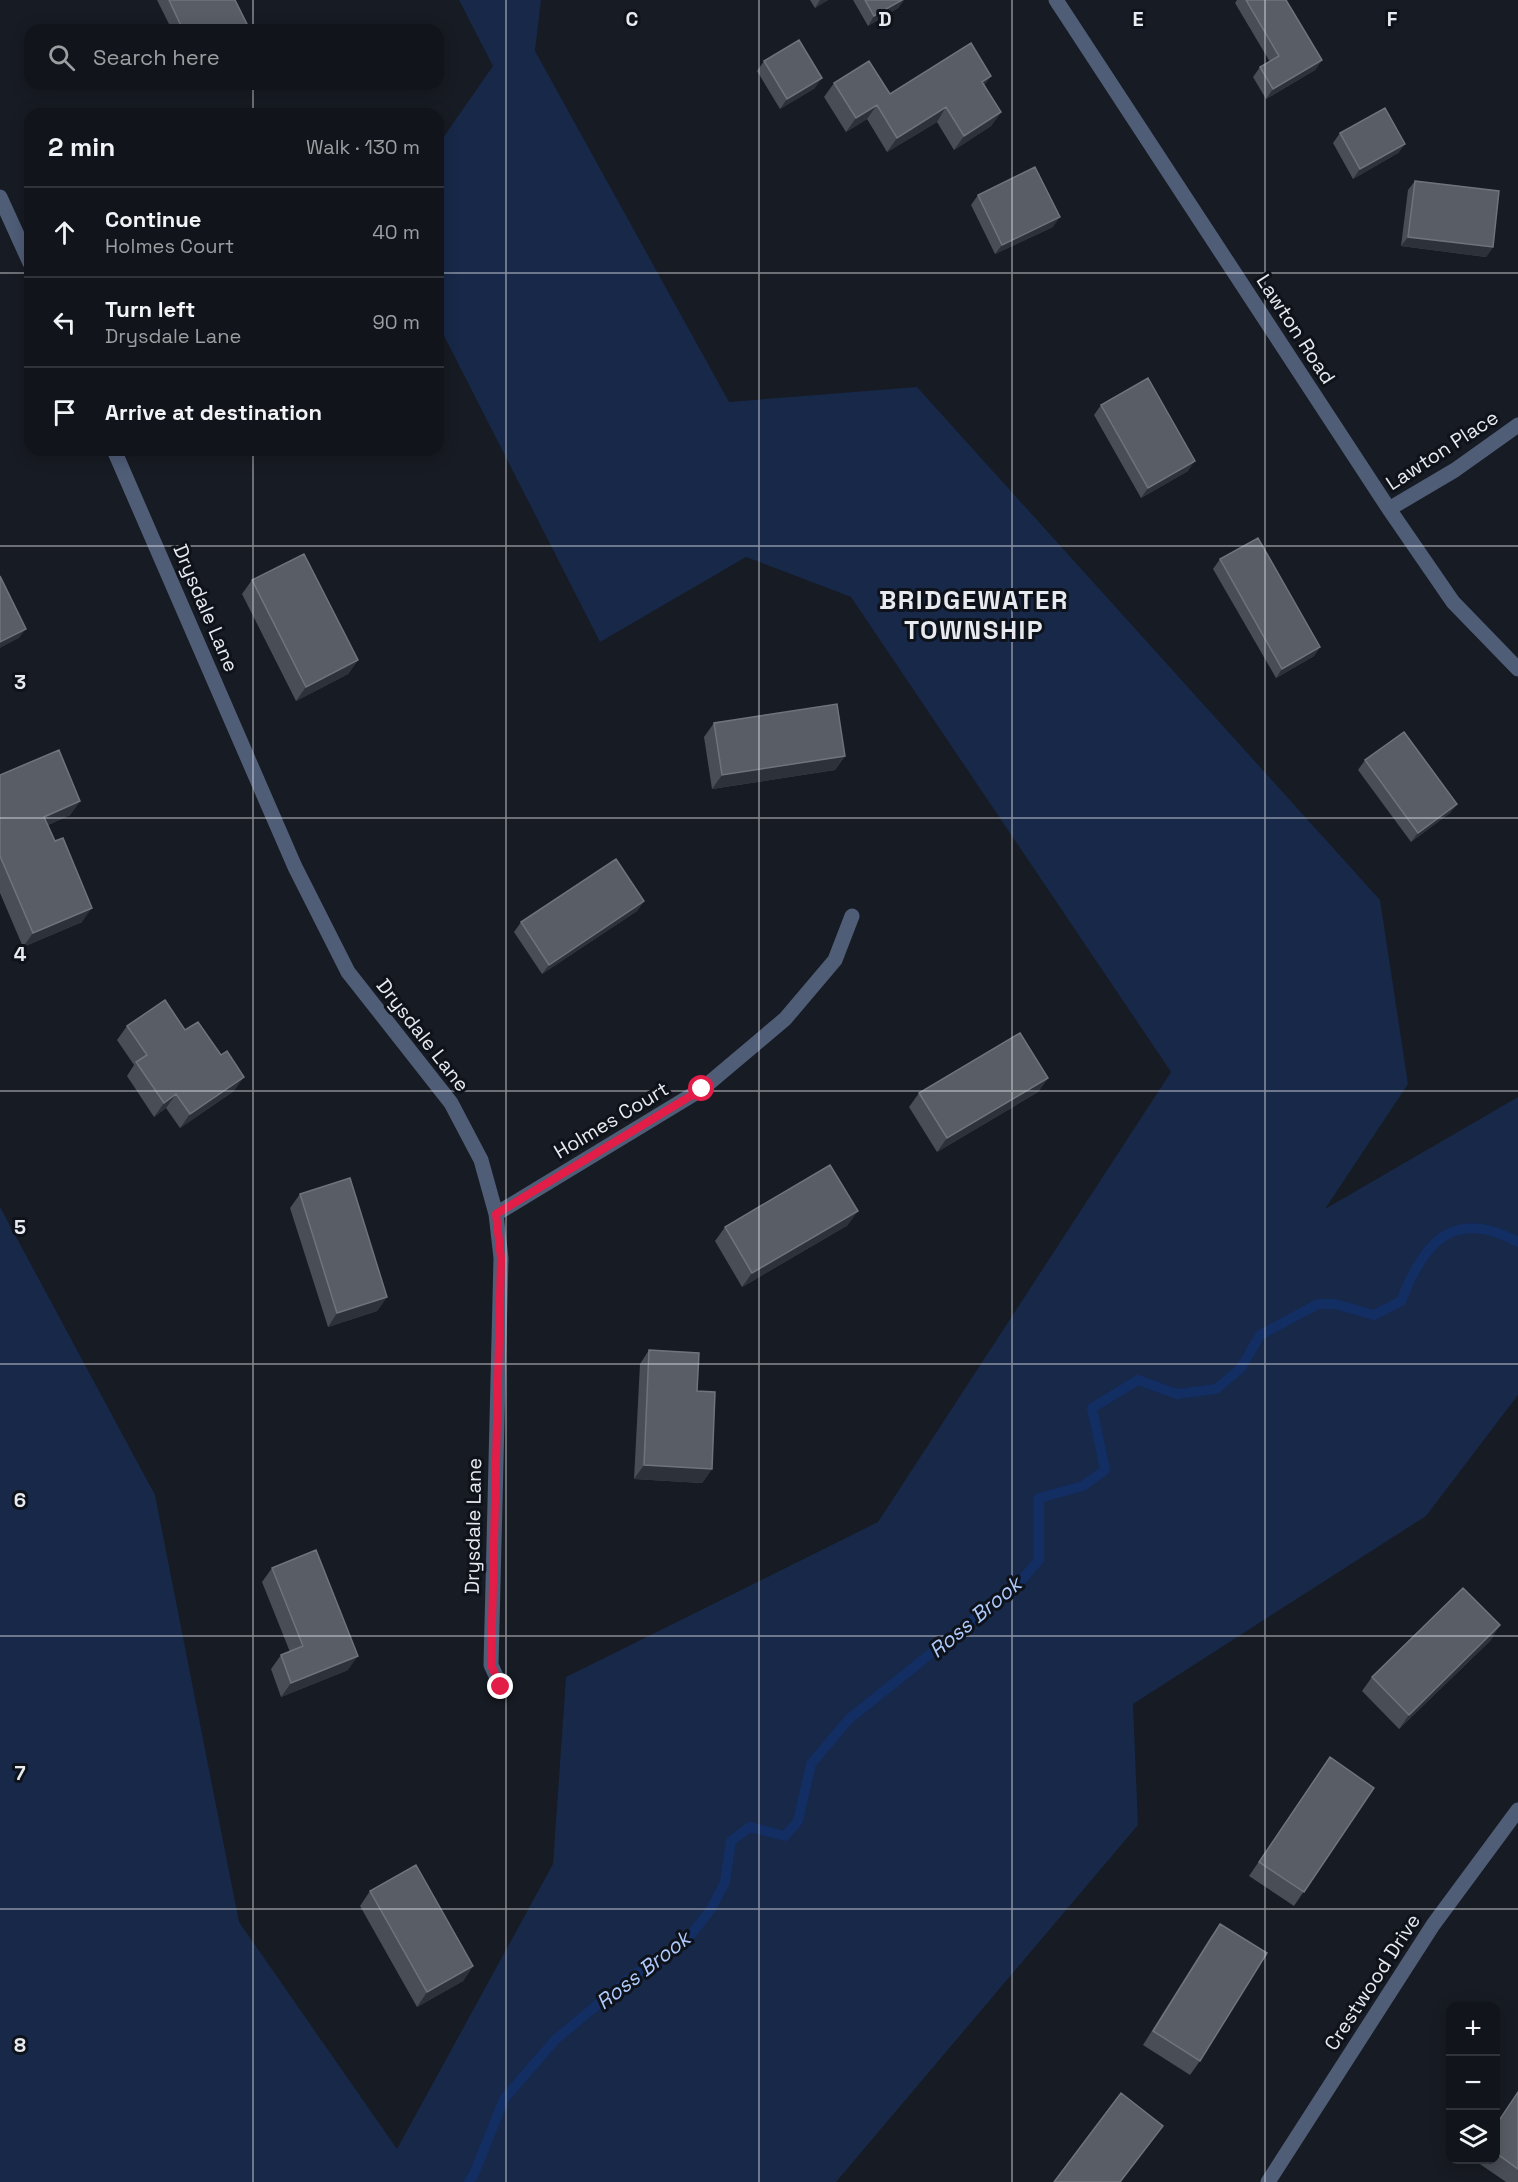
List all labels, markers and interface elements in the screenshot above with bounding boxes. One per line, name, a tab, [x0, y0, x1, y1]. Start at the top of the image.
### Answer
text: C	[626, 6, 639, 32]
text: D	[878, 6, 892, 32]
text: E	[1132, 6, 1144, 32]
text: F	[1387, 6, 1398, 32]
search box	[24, 24, 444, 90]
icon: search	[45, 41, 78, 74]
text: Search here	[93, 43, 220, 71]
text: 2 min	[48, 130, 115, 164]
text: Walk · 130 m	[306, 134, 420, 160]
text: Continue	[105, 205, 201, 233]
icon: ahead	[48, 216, 81, 249]
text: 40 m	[372, 219, 420, 245]
text: Holmes Court	[105, 233, 234, 259]
street label: Lawton Road	[1251, 269, 1341, 389]
text: Turn left	[105, 295, 195, 323]
icon: left	[48, 306, 81, 339]
text: 90 m	[373, 309, 420, 335]
text: Drysdale Lane	[105, 323, 241, 349]
icon: arrive	[48, 396, 81, 429]
text: Arrive at destination	[105, 398, 322, 426]
street label: Lawton Place	[1381, 404, 1503, 496]
street label: Drysdale Lane	[167, 540, 245, 676]
district label: BRIDGEWATER TOWNSHIP	[879, 583, 1069, 647]
text: 3	[14, 669, 26, 695]
text: 4	[14, 941, 27, 967]
street label: Drysdale Lane	[371, 973, 475, 1097]
route start	[688, 1075, 714, 1101]
street label: Holmes Court	[549, 1076, 673, 1164]
text: 5	[14, 1214, 26, 1240]
street label: Drysdale Lane	[459, 1458, 487, 1594]
text: 6	[14, 1487, 26, 1513]
water label: Ross Brook	[923, 1569, 1029, 1663]
route end	[487, 1673, 513, 1699]
text: 7	[14, 1760, 26, 1786]
street label: Crestwood Drive	[1318, 1909, 1426, 2055]
water label: Ross Brook	[590, 1923, 698, 2015]
map controls	[1446, 2002, 1500, 2164]
button: +	[1446, 2002, 1500, 2056]
text: 8	[14, 2032, 26, 2058]
button: −	[1446, 2056, 1500, 2110]
button: layers	[1446, 2110, 1500, 2164]

